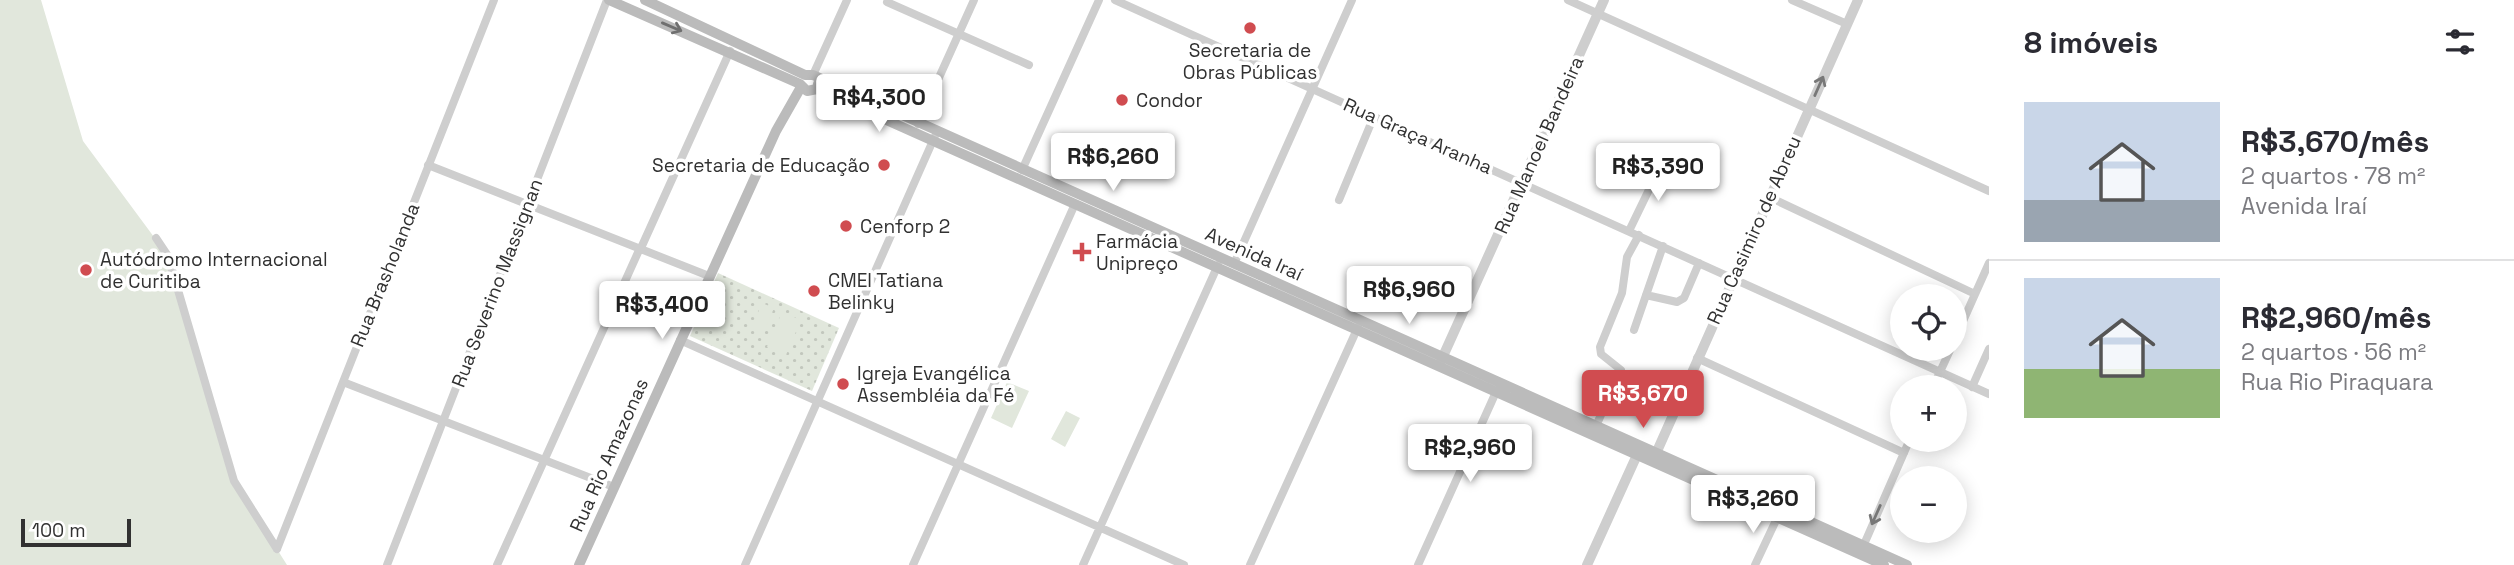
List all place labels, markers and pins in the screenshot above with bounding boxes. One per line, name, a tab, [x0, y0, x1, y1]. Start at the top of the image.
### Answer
marker: Secretaria de Obras Públicas	[1242, 20, 1258, 36]
place label: Secretaria de Obras Públicas	[1183, 38, 1317, 85]
pin: R$4,300	[814, 74, 944, 134]
place label: Condor	[1136, 88, 1203, 113]
marker: Condor	[1114, 92, 1130, 108]
pin: R$6,260	[1048, 134, 1178, 193]
pin: R$3,390	[1593, 144, 1723, 203]
place label: Secretaria de Educação	[652, 153, 870, 178]
marker: Secretaria de Educação	[876, 157, 892, 173]
place label: Cenforp 2	[860, 214, 950, 239]
marker: Cenforp 2	[838, 218, 854, 234]
place label: Farmácia Unipreço	[1096, 229, 1178, 276]
marker: Farmácia Unipreço	[1074, 244, 1090, 260]
place label: Autódromo Internacional de Curitiba	[100, 247, 328, 294]
marker: Autódromo Internacional de Curitiba	[78, 262, 94, 278]
pin: R$6,960	[1344, 266, 1474, 326]
place label: CMEI Tatiana Belinky	[828, 268, 943, 315]
pin: R$3,400	[597, 282, 727, 341]
marker: CMEI Tatiana Belinky	[806, 283, 822, 299]
place label: Igreja Evangélica Assembléia da Fé	[857, 361, 1015, 408]
pin: R$3,670	[1578, 370, 1708, 430]
marker: Igreja Evangélica Assembléia da Fé	[835, 376, 851, 392]
pin: R$2,960	[1405, 424, 1535, 484]
pin: R$3,260	[1688, 476, 1818, 535]

